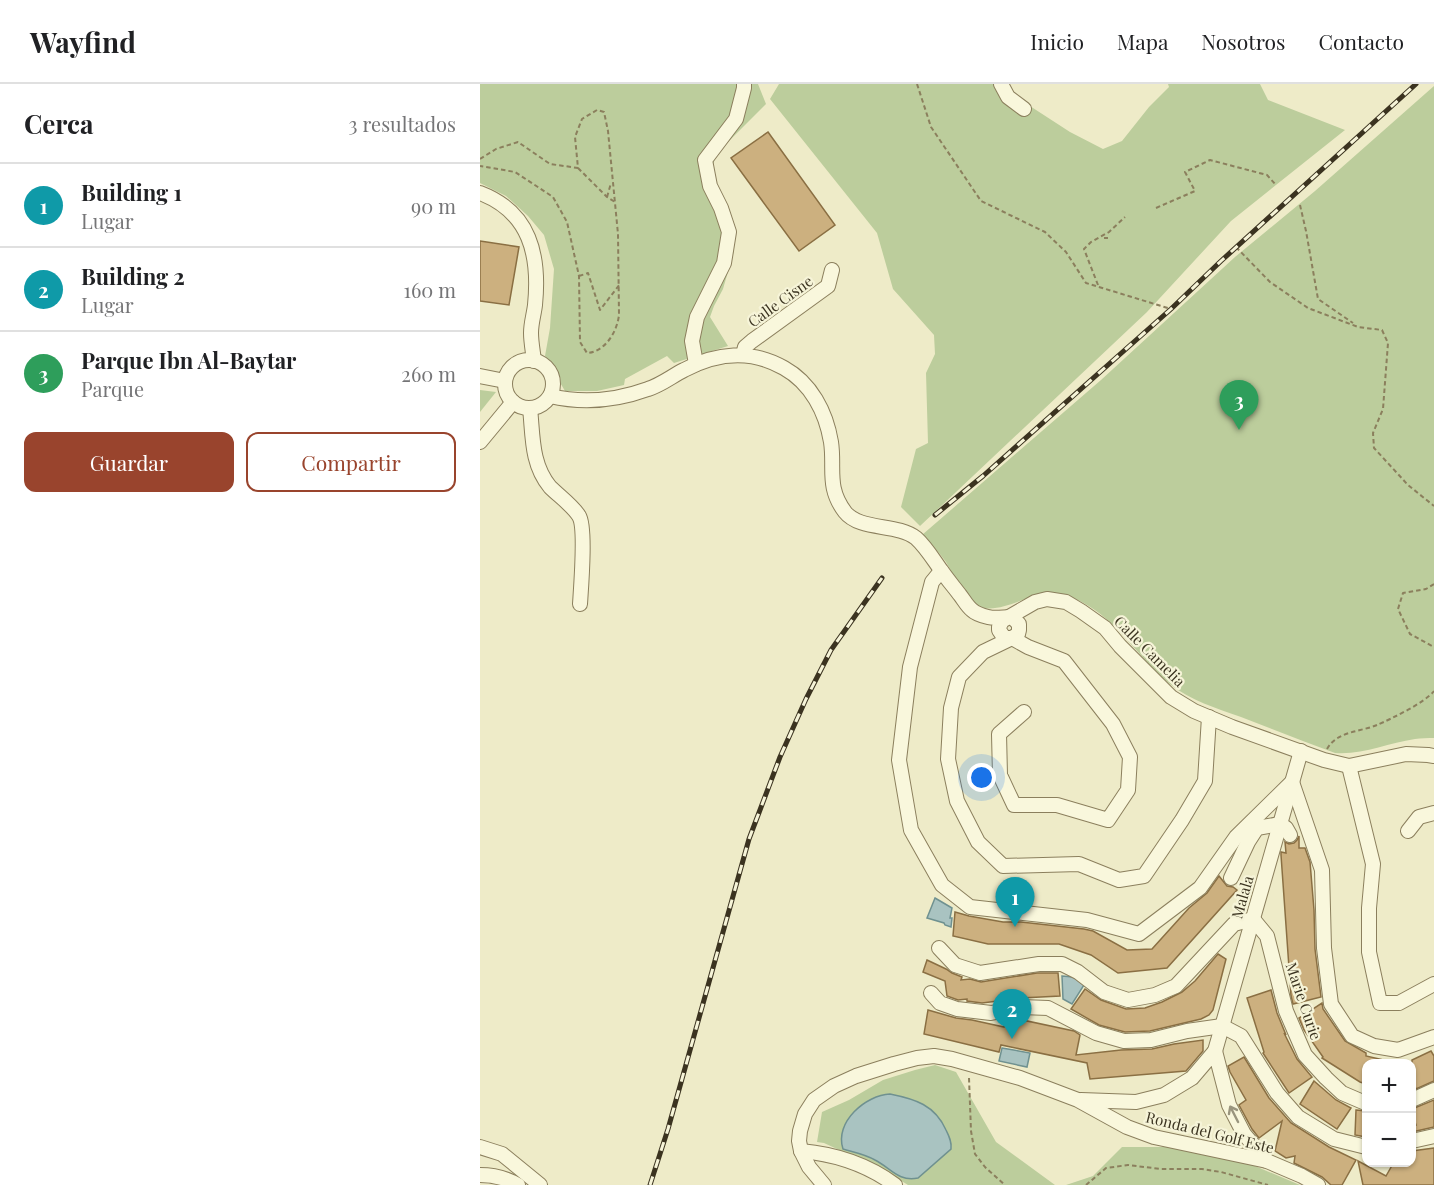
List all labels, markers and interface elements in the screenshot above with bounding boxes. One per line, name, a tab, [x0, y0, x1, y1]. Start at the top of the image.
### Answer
text: Wayfind	[30, 23, 136, 60]
text: Inicio	[1030, 27, 1084, 55]
text: Mapa	[1117, 27, 1168, 55]
text: Nosotros	[1201, 27, 1285, 55]
text: Contacto	[1318, 27, 1404, 55]
text: Cerca	[24, 106, 93, 141]
text: 3 resultados	[349, 110, 456, 137]
text: Building 1	[81, 177, 182, 207]
text: 1	[40, 192, 47, 219]
text: 90 m	[411, 192, 456, 219]
text: Lugar	[81, 207, 134, 234]
text: Building 2	[81, 261, 185, 291]
street label: Calle Cisne	[744, 271, 816, 331]
text: 2	[38, 276, 49, 303]
text: 160 m	[404, 276, 456, 303]
text: Lugar	[81, 291, 134, 318]
text: Parque Ibn Al-Baytar	[81, 345, 296, 375]
text: 3	[39, 360, 48, 387]
text: 260 m	[401, 360, 456, 387]
text: Parque	[81, 375, 144, 402]
pin: 3	[1220, 380, 1258, 430]
button: Guardar	[24, 432, 234, 492]
button: Compartir	[246, 432, 456, 492]
street label: Calle Camelia	[1110, 611, 1190, 691]
your location	[967, 763, 996, 792]
street label: Malala	[1226, 873, 1258, 921]
pin: 1	[996, 878, 1034, 927]
street label: Marie Curie	[1281, 960, 1327, 1042]
pin: 2	[992, 990, 1032, 1039]
map controls	[1362, 1059, 1416, 1167]
button: +	[1362, 1059, 1416, 1113]
one-way arrow	[1227, 1105, 1239, 1123]
street label: Ronda del Golf Este	[1144, 1106, 1276, 1158]
button: −	[1362, 1113, 1416, 1167]

